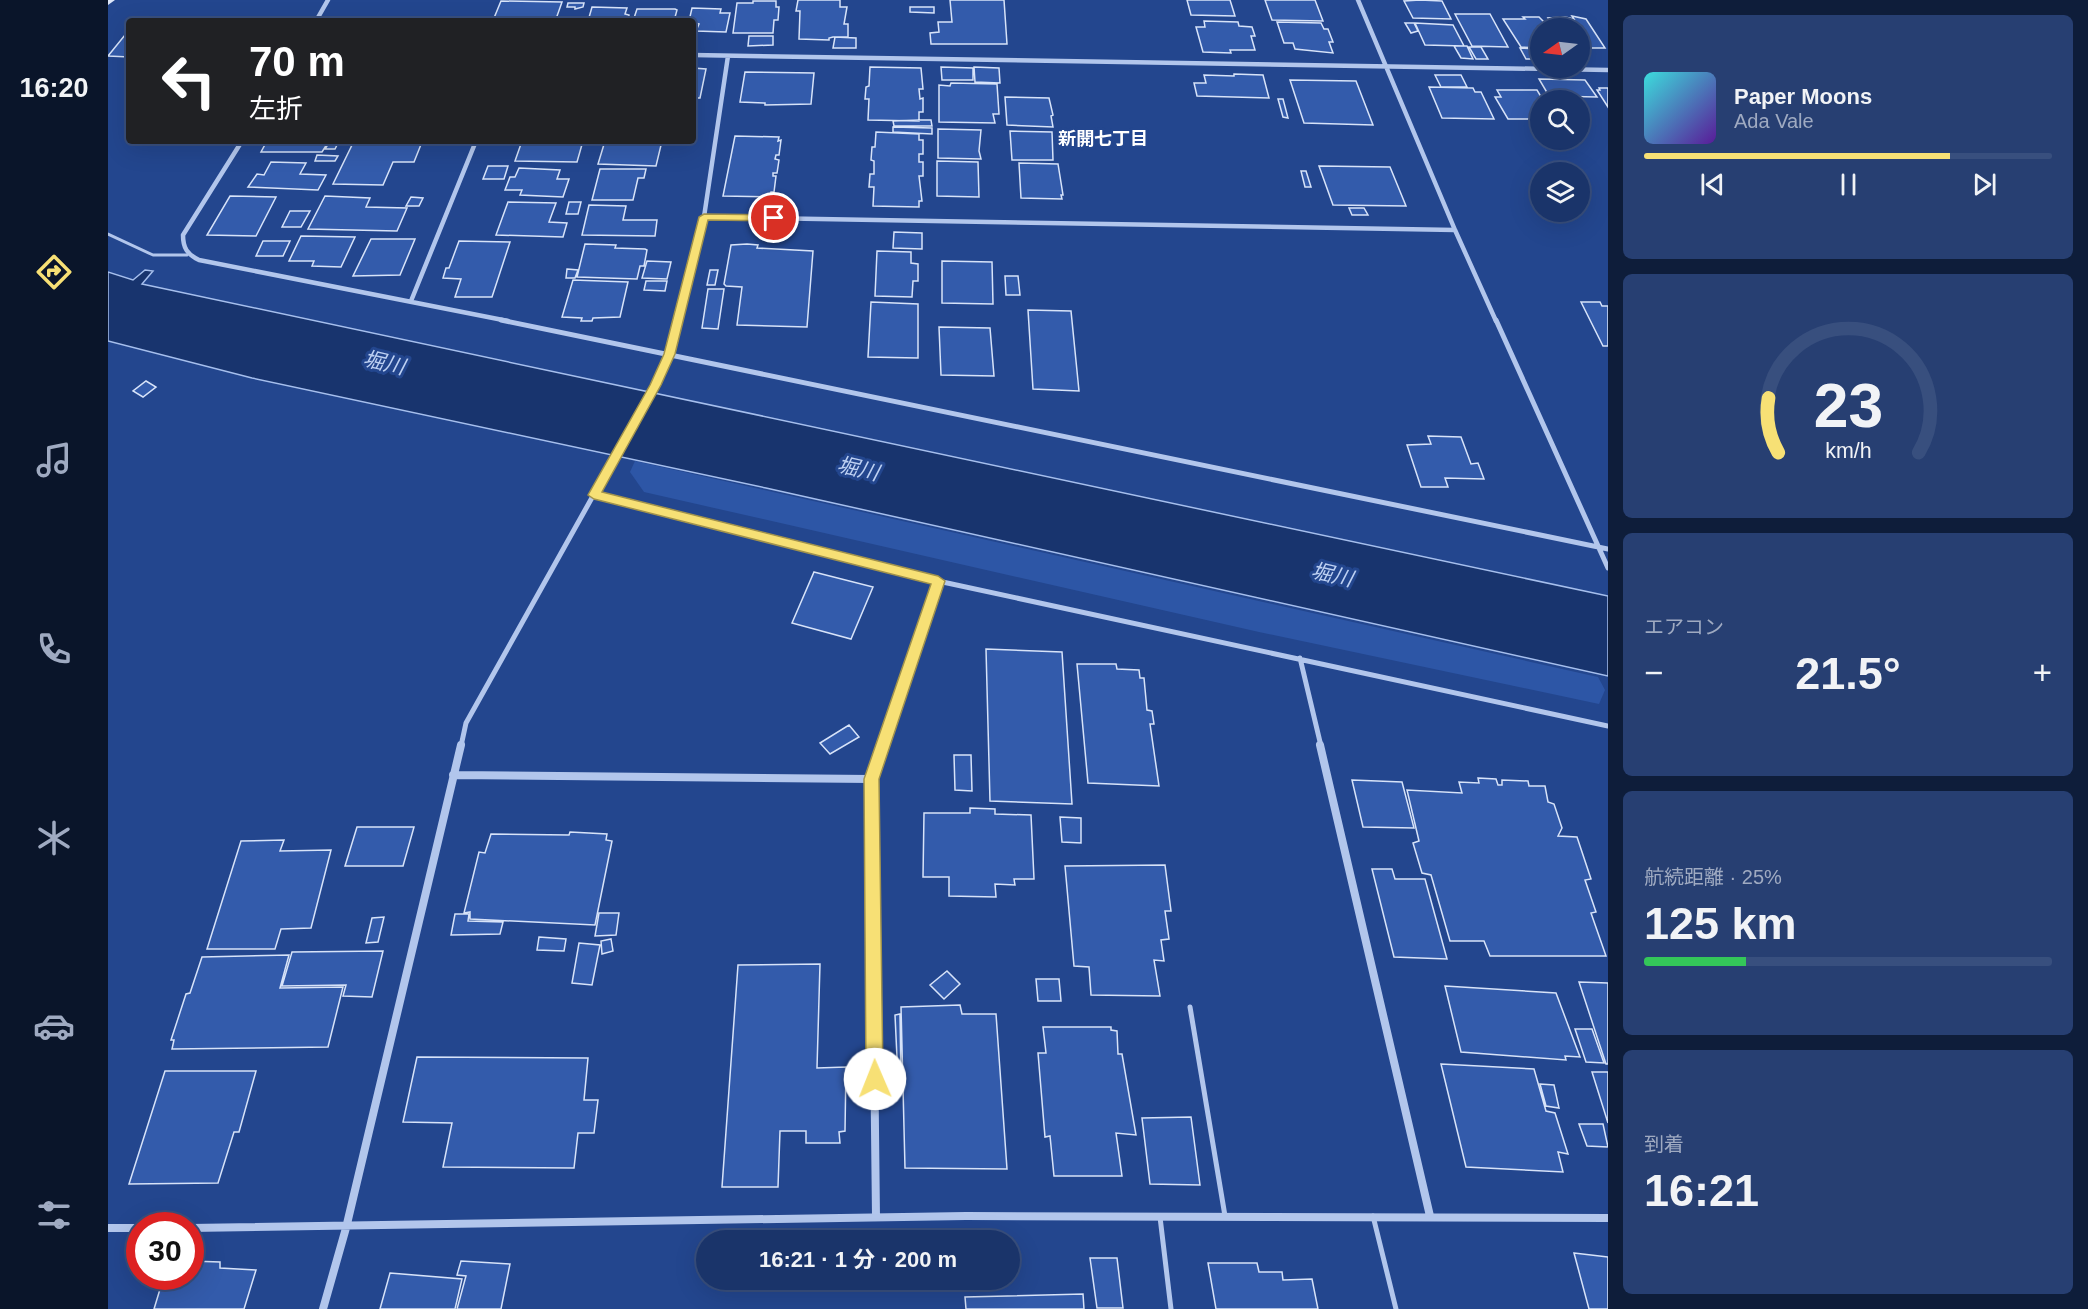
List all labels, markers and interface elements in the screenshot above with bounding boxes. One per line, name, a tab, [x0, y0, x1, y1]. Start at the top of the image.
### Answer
north arrow	[1530, 18, 1590, 78]
map controls	[1530, 18, 1590, 222]
text: 70 m	[249, 38, 345, 85]
icon: left	[150, 42, 228, 120]
text: 16:20	[19, 73, 89, 103]
text: Paper Moons	[1734, 84, 1872, 109]
button: search	[1530, 90, 1590, 150]
text: 左折	[249, 94, 303, 124]
text: Ada Vale	[1734, 110, 1814, 132]
district label: 新開七丁目	[1058, 129, 1148, 149]
button: layers	[1530, 162, 1590, 222]
icon: previous	[1696, 168, 1729, 201]
icon: pause	[1832, 168, 1865, 201]
icon: next	[1968, 168, 2001, 201]
pin	[748, 192, 799, 243]
icon: arrive	[757, 201, 790, 234]
icon: directions	[33, 251, 75, 293]
water label: 堀川	[361, 347, 409, 379]
text: 23	[1813, 371, 1883, 440]
icon: music	[33, 439, 75, 481]
text: km/h	[1825, 439, 1871, 463]
water label: 堀川	[835, 453, 883, 485]
water label: 堀川	[1309, 559, 1357, 591]
text: エアコン	[1644, 616, 1724, 638]
icon: phone	[33, 628, 75, 670]
text: 21.5°	[1795, 648, 1901, 699]
text: −	[1644, 654, 1663, 691]
text: +	[2033, 654, 2052, 691]
icon: climate	[33, 817, 75, 859]
text: 航続距離 · 25%	[1644, 866, 1782, 888]
text: 125 km	[1644, 898, 1797, 949]
icon: car	[33, 1005, 75, 1047]
position arrow	[843, 1047, 907, 1111]
text: 到着	[1644, 1133, 1684, 1155]
text: 16:21	[1644, 1165, 1759, 1216]
icon: filters	[33, 1194, 75, 1236]
speed limit sign: 30	[126, 1212, 204, 1290]
text: 16:21 · 1 分 · 200 m	[759, 1247, 957, 1272]

